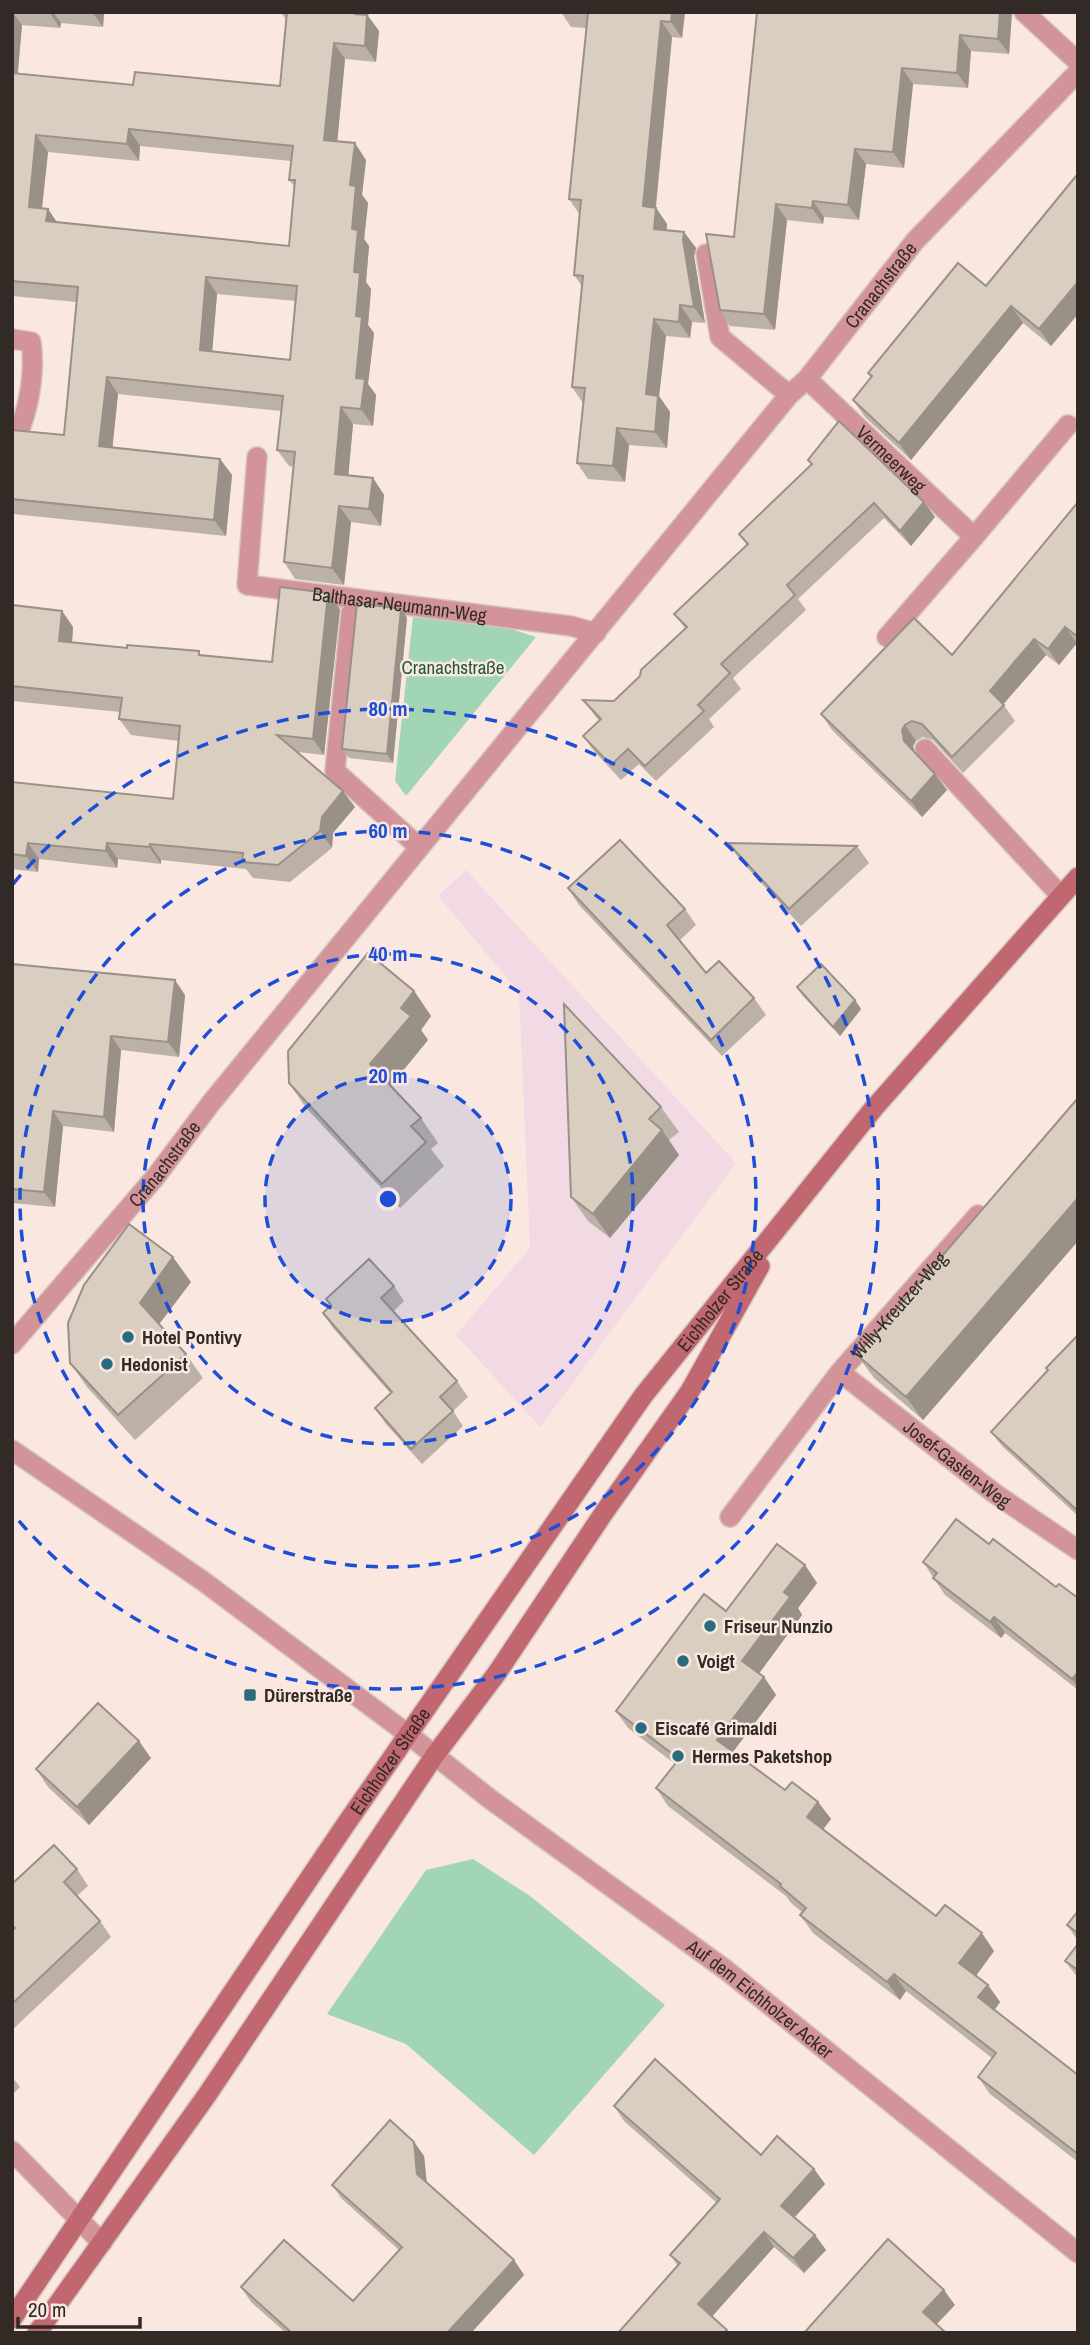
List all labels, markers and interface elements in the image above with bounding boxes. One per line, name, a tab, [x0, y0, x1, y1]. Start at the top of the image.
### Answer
street label: Cranachstraße	[838, 236, 923, 334]
street label: Vermeerweg	[851, 419, 932, 498]
street label: Balthasar-Neumann-Weg	[311, 580, 488, 628]
park label: Cranachstraße	[401, 654, 505, 680]
text: 80 m	[368, 694, 408, 723]
text: 60 m	[368, 816, 408, 845]
text: 40 m	[368, 939, 408, 968]
text: 20 m	[368, 1061, 408, 1090]
street label: Cranachstraße	[122, 1115, 206, 1212]
centre of rings	[376, 1187, 400, 1211]
street label: Eichholzer Straße	[671, 1243, 769, 1357]
street label: Willy-Kreutzer-Weg	[844, 1246, 953, 1364]
place label: Hotel Pontivy	[142, 1324, 242, 1350]
marker: Hotel Pontivy	[120, 1329, 136, 1345]
place label: Hedonist	[121, 1351, 188, 1377]
marker: Hedonist	[99, 1356, 115, 1372]
street label: Josef-Gasten-Weg	[898, 1414, 1016, 1514]
place label: Friseur Nunzio	[724, 1613, 833, 1639]
marker: Friseur Nunzio	[702, 1618, 718, 1634]
place label: Voigt	[697, 1648, 735, 1674]
marker: Voigt	[675, 1653, 691, 1669]
place label: Dürerstraße	[264, 1682, 353, 1708]
marker: Dürerstraße	[242, 1687, 258, 1703]
street label: Eichholzer Straße	[344, 1702, 436, 1820]
place label: Eiscafé Grimaldi	[655, 1715, 777, 1741]
marker: Eiscafé Grimaldi	[633, 1720, 649, 1736]
place label: Hermes Paketshop	[692, 1743, 832, 1769]
marker: Hermes Paketshop	[670, 1748, 686, 1764]
street label: Auf dem Eichholzer Acker	[681, 1932, 839, 2065]
scale bar	[18, 2286, 140, 2330]
text: 20 m	[28, 2295, 66, 2324]

